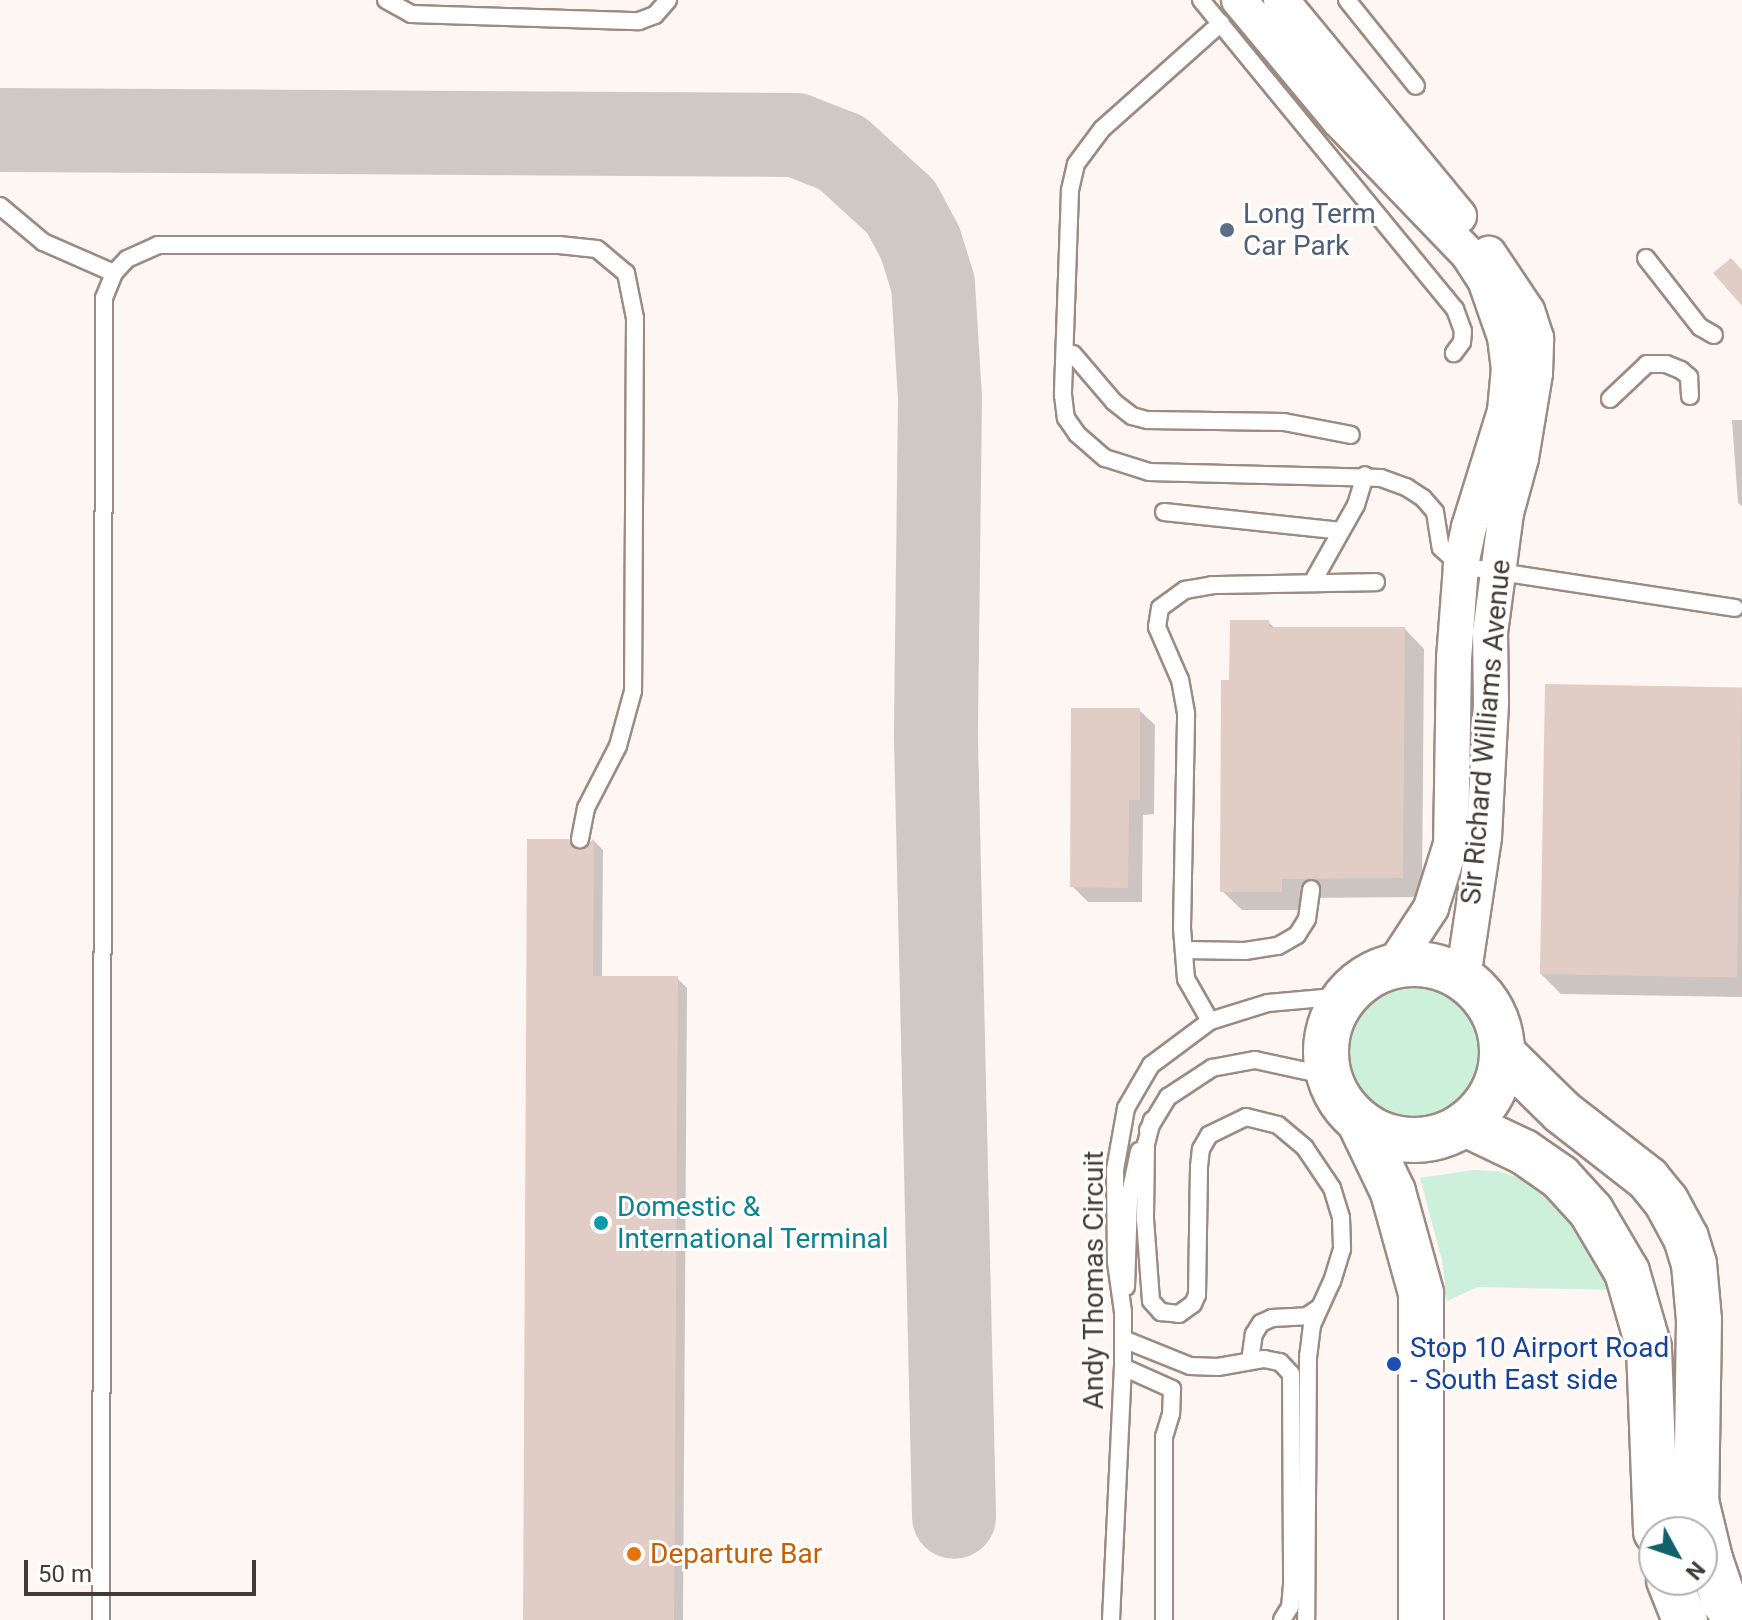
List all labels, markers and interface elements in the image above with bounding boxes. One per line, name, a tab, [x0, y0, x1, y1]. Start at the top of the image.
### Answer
place label: Long Term Car Park	[1243, 197, 1376, 263]
marker: Long Term Car Park	[1218, 221, 1236, 239]
street label: Sir Richard Williams Avenue	[1454, 558, 1518, 906]
street label: Andy Thomas Circuit	[1077, 1150, 1111, 1410]
place label: Domestic & International Terminal	[617, 1190, 889, 1256]
marker: Domestic & International Terminal	[592, 1214, 610, 1232]
place label: Stop 10 Airport Road - South East side	[1410, 1331, 1669, 1397]
marker: Stop 10 Airport Road - South East side	[1385, 1355, 1403, 1373]
north arrow	[1638, 1516, 1718, 1596]
place label: Departure Bar	[650, 1537, 822, 1571]
scale bar	[28, 1544, 260, 1594]
marker: Departure Bar	[625, 1545, 643, 1563]
text: N	[1681, 1556, 1710, 1584]
text: 50 m	[38, 1560, 92, 1588]

